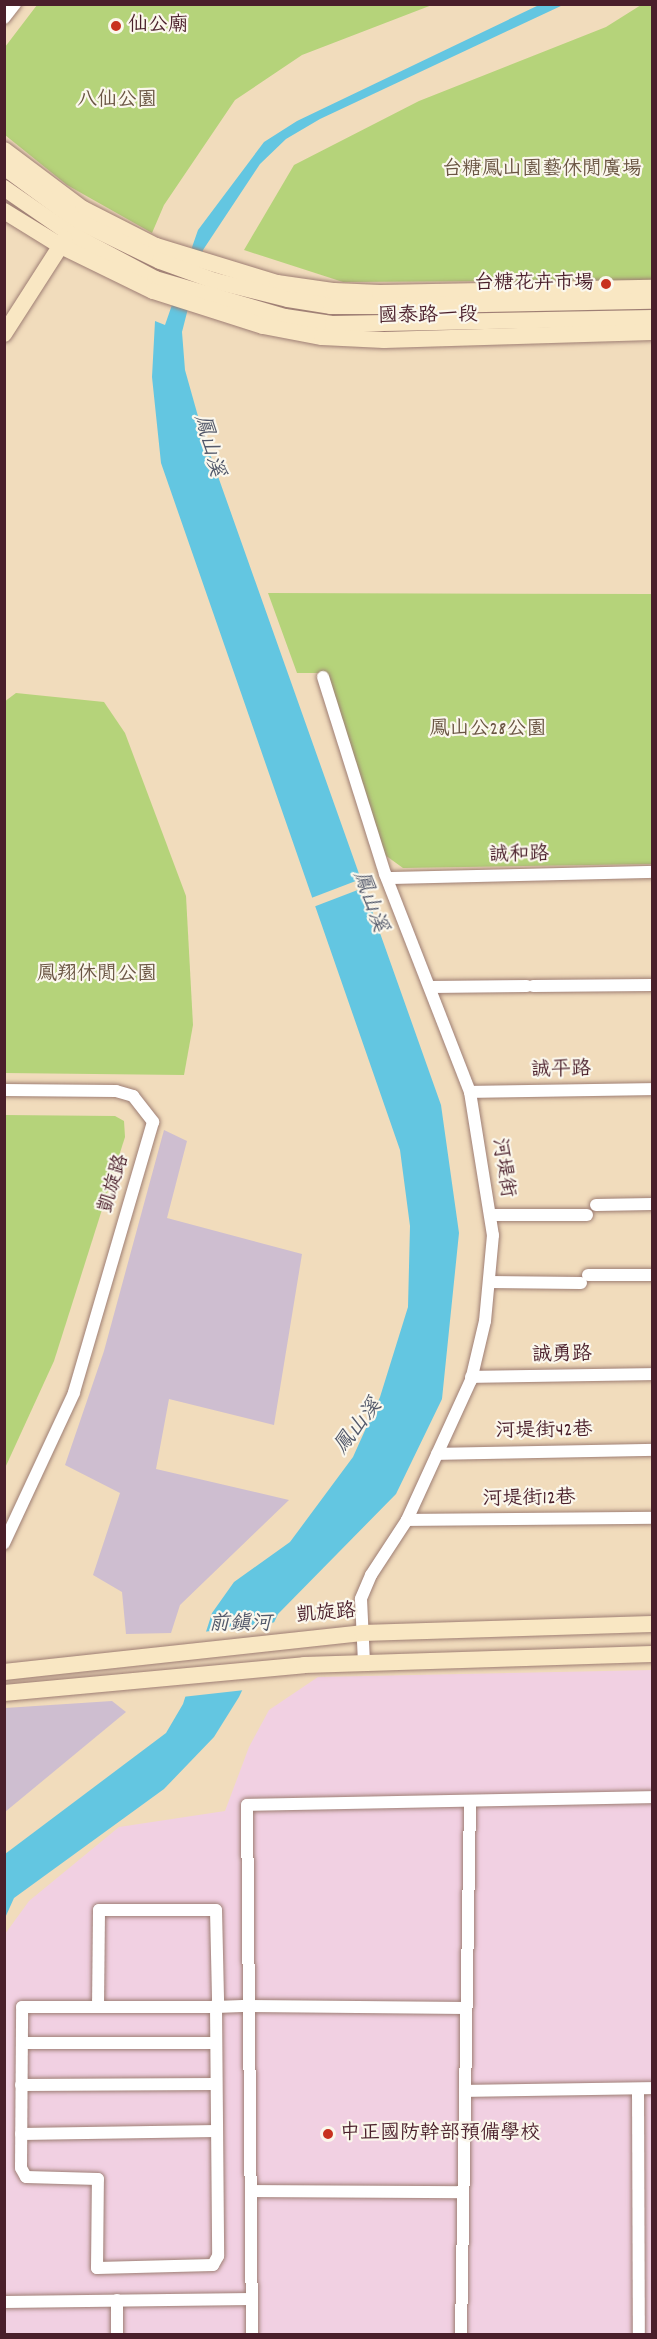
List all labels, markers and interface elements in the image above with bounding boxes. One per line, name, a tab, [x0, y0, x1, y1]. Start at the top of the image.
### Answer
place label: 仙公廟	[128, 14, 188, 38]
marker: 仙公廟	[109, 19, 123, 33]
park label: 八仙公園	[77, 89, 157, 113]
park label: 台糖鳳山園藝休閒廣場	[442, 158, 642, 182]
place label: 台糖花卉市場	[474, 272, 594, 296]
marker: 台糖花卉市場	[599, 277, 613, 291]
street label: 國泰路一段	[378, 304, 478, 330]
water label: 鳳山溪	[188, 412, 228, 480]
park label: 鳳山公28公園	[430, 718, 546, 742]
street label: 誠和路	[489, 843, 549, 869]
water label: 鳳山溪	[346, 868, 392, 936]
park label: 鳳翔休閒公園	[37, 963, 157, 987]
street label: 誠平路	[531, 1058, 591, 1084]
street label: 河堤街	[485, 1136, 519, 1200]
street label: 凱旋路	[95, 1152, 135, 1216]
street label: 誠勇路	[532, 1343, 592, 1369]
water label: 鳳山溪	[330, 1394, 388, 1460]
street label: 河堤街42巷	[495, 1419, 593, 1445]
street label: 河堤街12巷	[482, 1487, 576, 1513]
street label: 凱旋路	[295, 1600, 357, 1630]
water label: 前鎮河	[209, 1612, 271, 1638]
place label: 中正國防幹部預備學校	[340, 2122, 540, 2146]
marker: 中正國防幹部預備學校	[321, 2127, 335, 2141]

